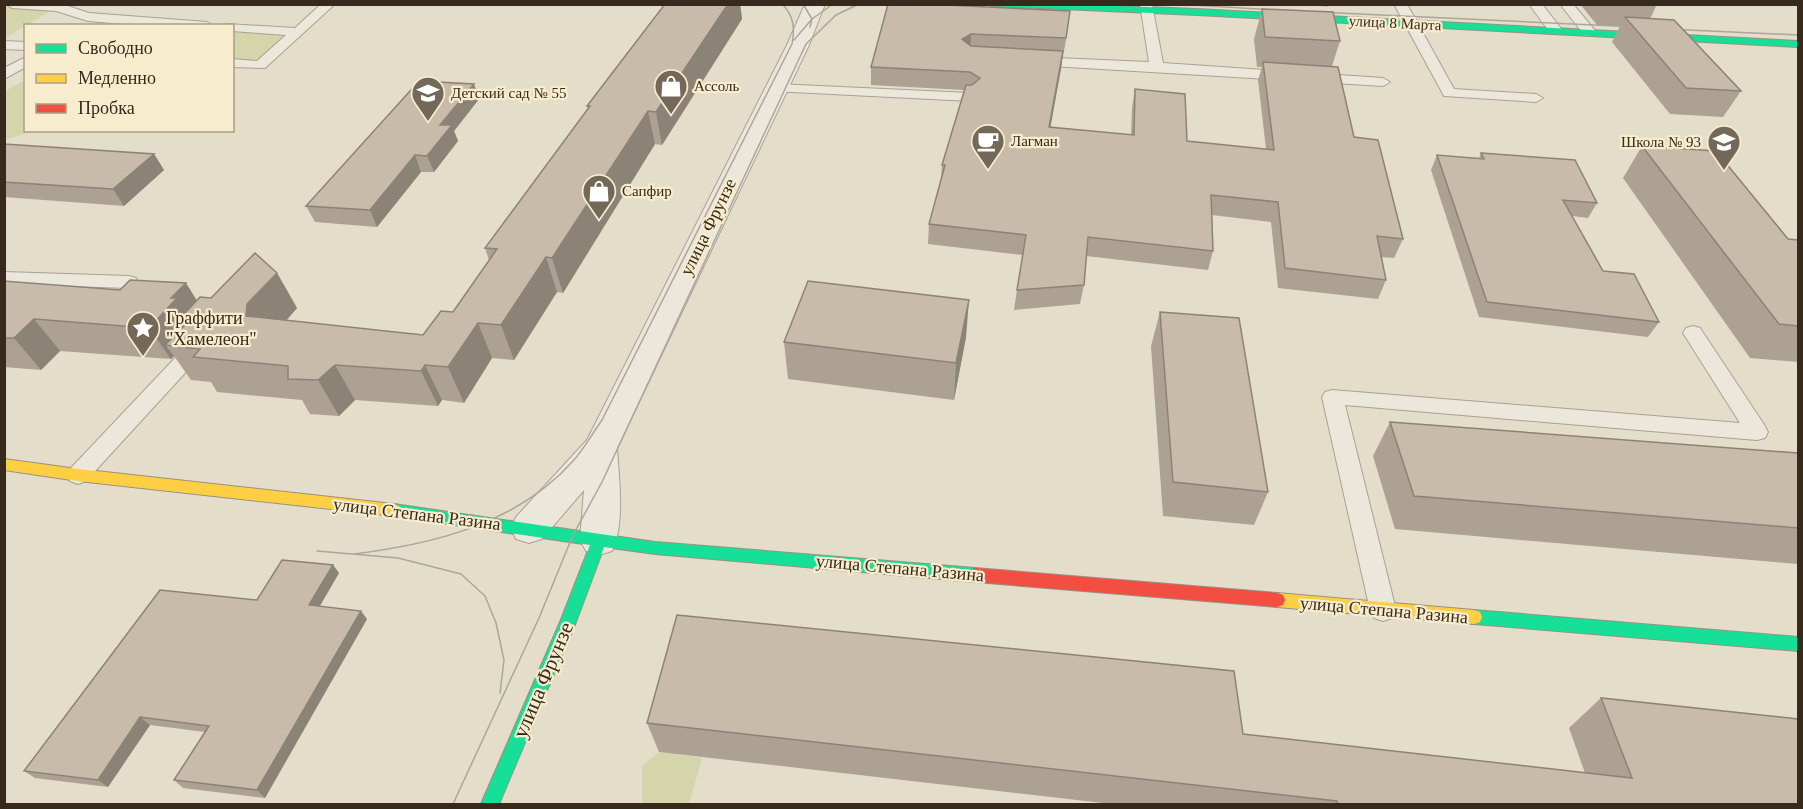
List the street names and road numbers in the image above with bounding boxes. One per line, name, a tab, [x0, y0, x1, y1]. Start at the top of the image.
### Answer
street label: улица 8 Марта	[1348, 13, 1442, 33]
street label: улица Фрунзе	[676, 175, 740, 279]
street label: улица Степана Разина	[332, 494, 502, 534]
street label: улица Степана Разина	[815, 551, 985, 585]
street label: улица Степана Разина	[1299, 593, 1469, 627]
street label: улица Фрунзе	[508, 619, 578, 741]

